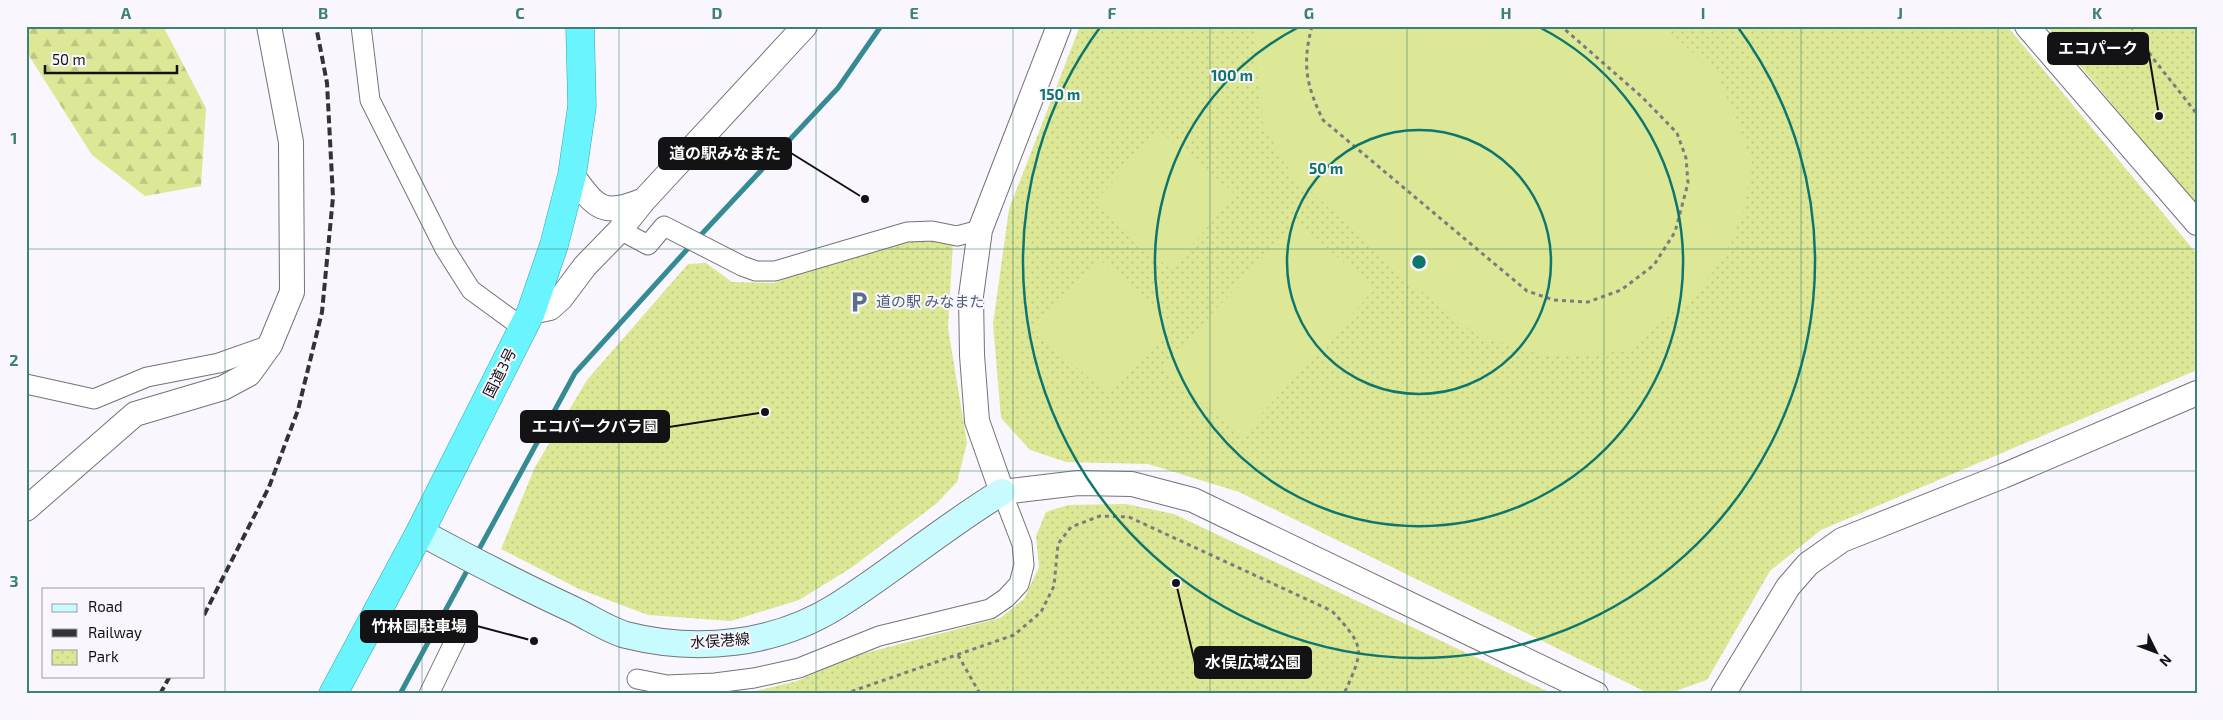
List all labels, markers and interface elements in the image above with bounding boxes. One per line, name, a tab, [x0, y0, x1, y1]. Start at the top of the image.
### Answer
text: A	[121, 3, 132, 22]
text: B	[318, 3, 328, 22]
text: C	[515, 3, 525, 22]
text: D	[712, 3, 723, 22]
text: E	[909, 3, 919, 22]
text: F	[1108, 3, 1117, 22]
text: G	[1304, 3, 1314, 22]
text: H	[1500, 3, 1512, 22]
text: I	[1701, 3, 1705, 22]
text: J	[1897, 3, 1903, 22]
text: K	[2092, 3, 2103, 22]
callout: エコパーク	[2048, 33, 2148, 64]
text: エコパーク	[2058, 38, 2138, 57]
scale bar	[45, 42, 178, 74]
text: 50 m	[52, 50, 86, 68]
text: 100 m	[1211, 66, 1253, 84]
text: 150 m	[1040, 85, 1080, 103]
text: 1	[11, 128, 17, 147]
callout: 道の駅みなまた	[659, 138, 791, 169]
text: 道の駅みなまた	[669, 143, 781, 162]
text: 50 m	[1309, 159, 1343, 177]
centre of rings	[1410, 253, 1428, 271]
parking icon: 道の駅 みなまた	[846, 289, 872, 315]
place label: 道の駅 みなまた	[876, 292, 984, 310]
street label: 国道3号	[479, 345, 519, 400]
text: 2	[9, 350, 19, 369]
callout: エコパークバラ園	[521, 411, 669, 442]
text: エコパークバラ園	[531, 416, 659, 435]
text: 3	[9, 571, 19, 590]
legend	[42, 588, 205, 678]
text: Road	[88, 597, 123, 615]
callout: 竹林園駐車場	[361, 611, 477, 642]
text: 竹林園駐車場	[371, 616, 467, 635]
text: Railway	[88, 623, 142, 641]
north arrow	[2130, 628, 2180, 678]
street label: 水俣港線	[689, 629, 750, 651]
text: Park	[88, 647, 119, 665]
callout: 水俣広域公園	[1195, 647, 1311, 678]
text: 水俣広域公園	[1205, 652, 1301, 671]
text: N	[2156, 652, 2176, 670]

